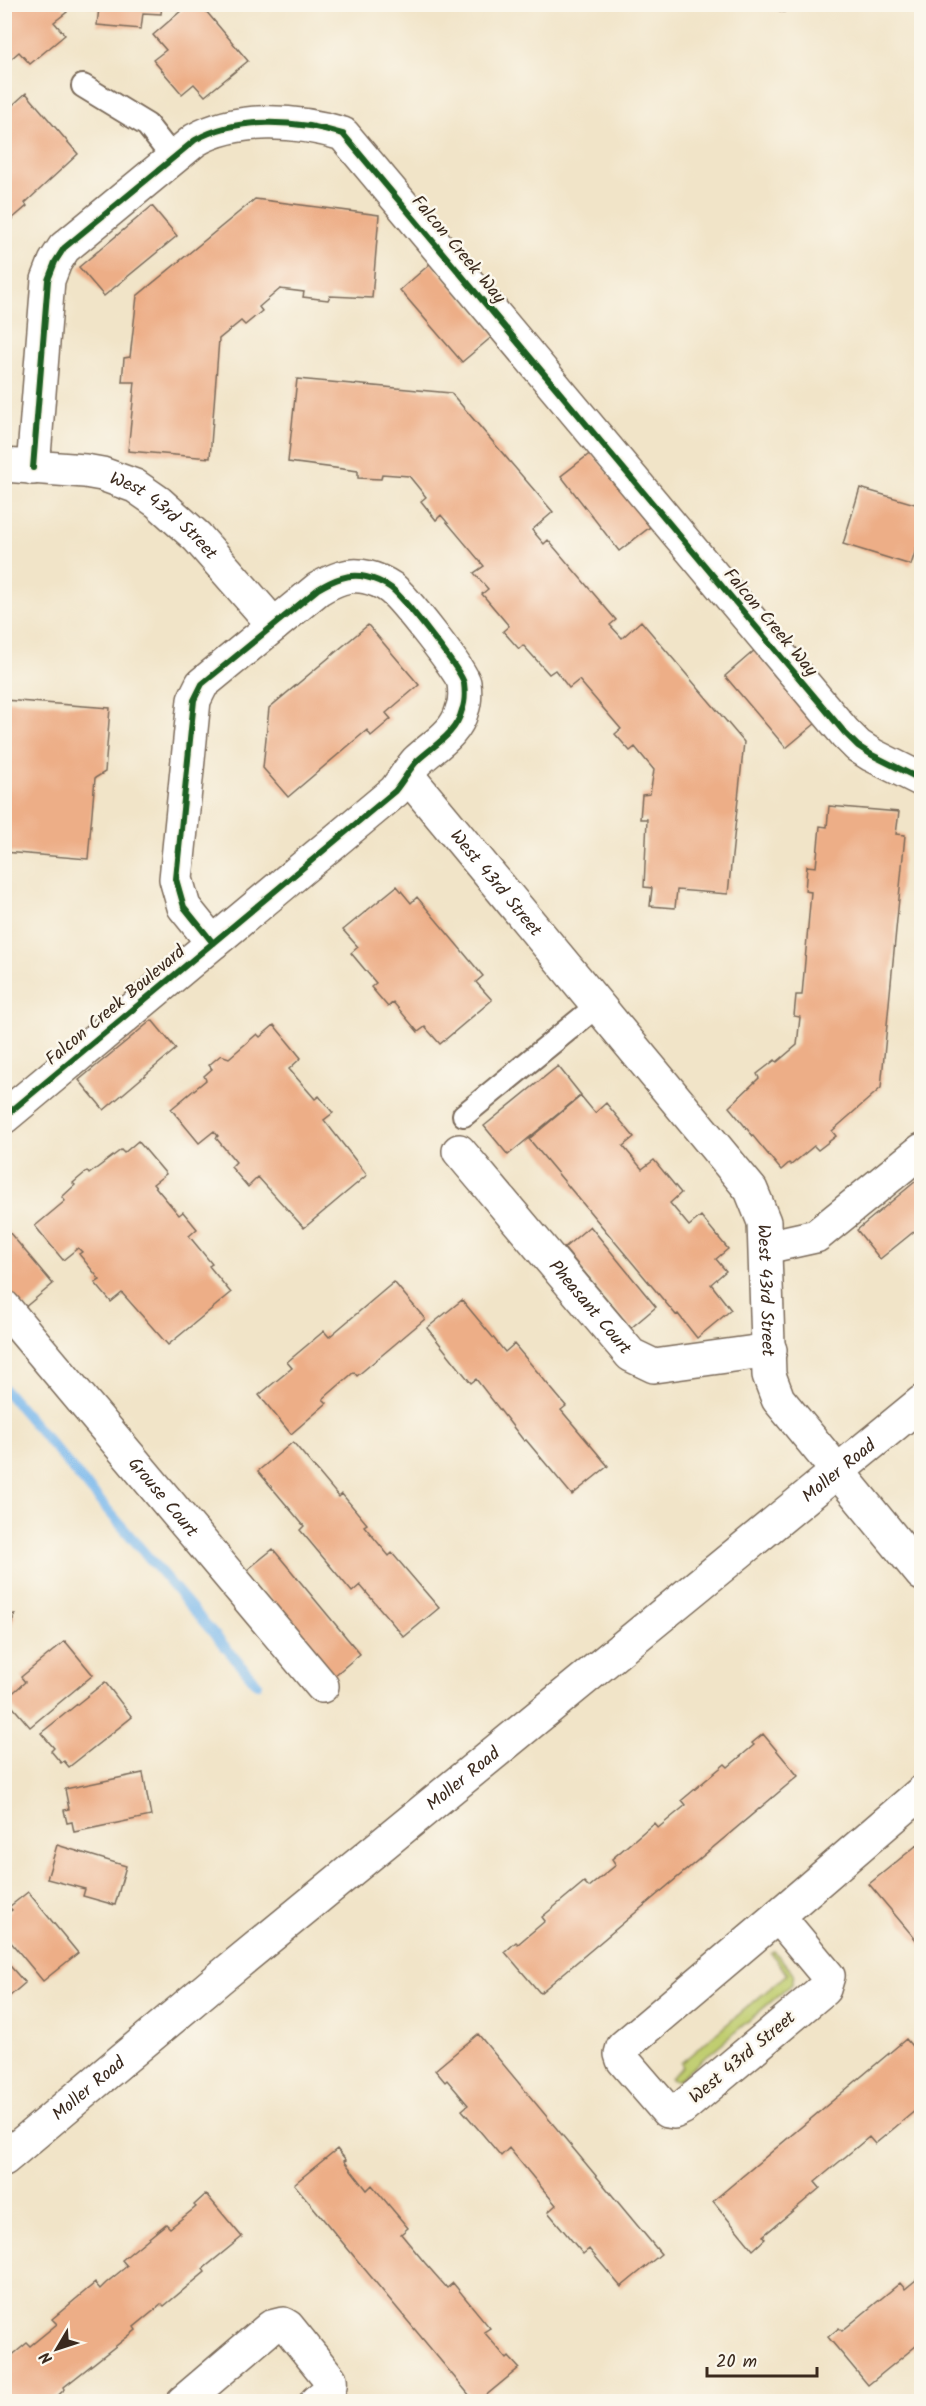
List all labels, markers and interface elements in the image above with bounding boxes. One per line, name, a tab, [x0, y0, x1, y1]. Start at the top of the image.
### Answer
street label: Falcon Creek Way	[403, 189, 513, 311]
street label: West 43rd Street	[105, 465, 225, 568]
street label: Falcon Creek Way	[715, 562, 825, 684]
street label: West 43rd Street	[442, 824, 549, 945]
street label: Falcon Creek Boulevard	[39, 938, 193, 1074]
street label: West 43rd Street	[748, 1224, 781, 1358]
street label: Pheasant Court	[541, 1254, 639, 1363]
street label: Moller Road	[796, 1432, 884, 1511]
street label: Grouse Court	[120, 1451, 205, 1545]
street label: Moller Road	[420, 1740, 508, 1819]
street label: West 43rd Street	[683, 2004, 804, 2112]
street label: Moller Road	[46, 2049, 133, 2129]
north arrow	[27, 2319, 87, 2379]
scale bar	[707, 2340, 816, 2378]
text: N	[34, 2346, 59, 2369]
text: 20 m	[716, 2348, 757, 2377]

